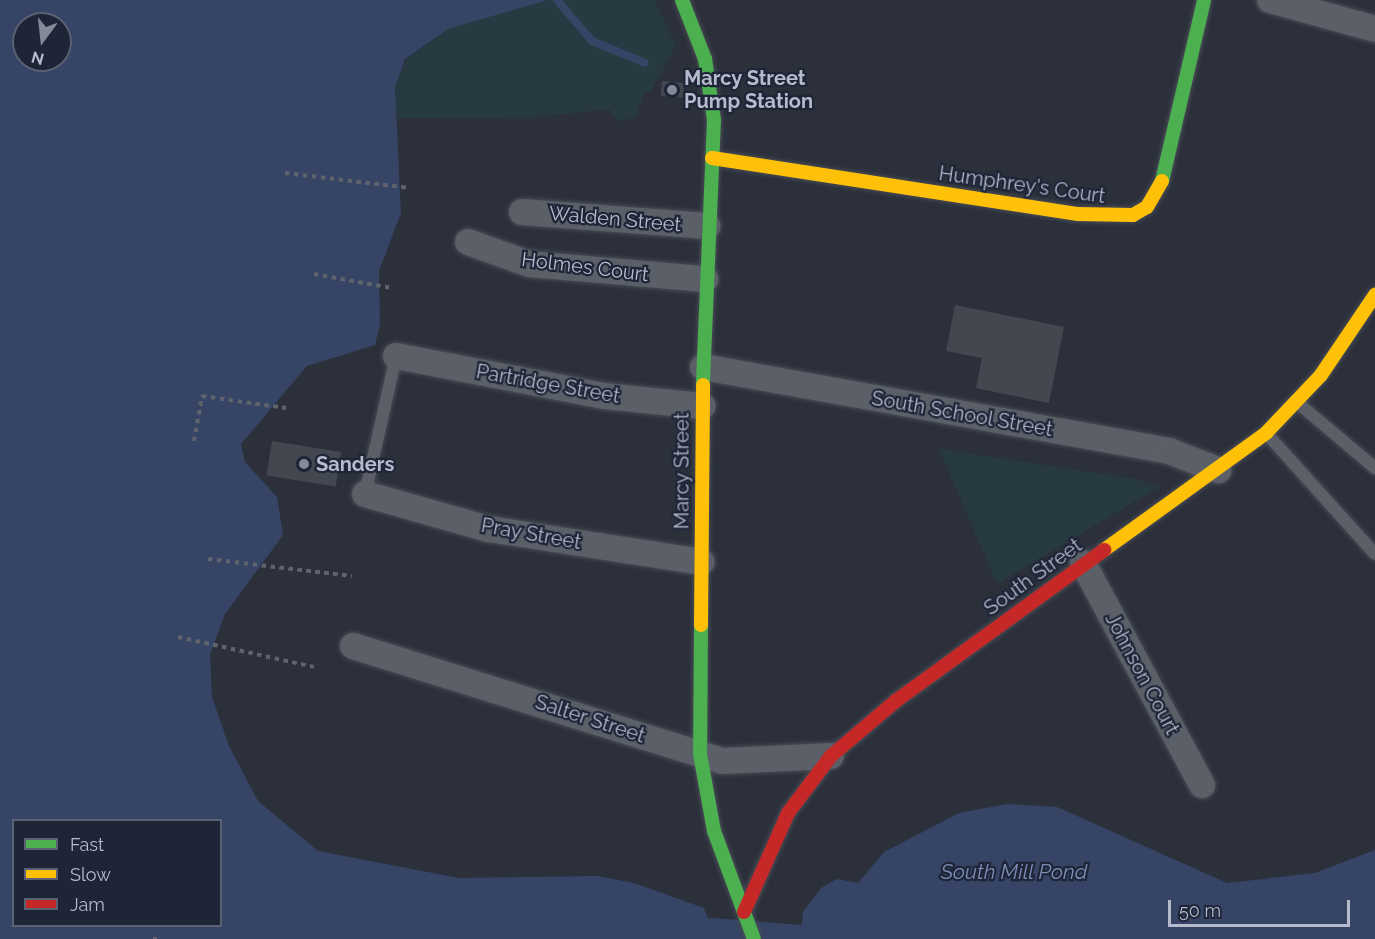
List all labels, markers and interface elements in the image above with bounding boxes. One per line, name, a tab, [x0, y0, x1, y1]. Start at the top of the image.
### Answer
north arrow	[12, 12, 72, 72]
text: N	[29, 47, 46, 69]
place label: Marcy Street Pump Station	[684, 66, 813, 113]
marker: Marcy Street Pump Station	[665, 83, 679, 97]
street label: Humphrey's Court	[937, 161, 1107, 209]
street label: Walden Street	[548, 201, 682, 237]
street label: Holmes Court	[520, 247, 650, 287]
street label: Partridge Street	[474, 360, 622, 408]
street label: South School Street	[869, 386, 1055, 442]
street label: Marcy Street	[670, 412, 694, 530]
place label: Sanders	[316, 452, 394, 476]
marker: Sanders	[297, 457, 311, 471]
street label: Pray Street	[479, 513, 583, 555]
street label: South Street	[979, 534, 1087, 620]
street label: Johnson Court	[1100, 609, 1184, 739]
street label: Salter Street	[532, 690, 648, 748]
legend	[12, 819, 222, 927]
text: Fast	[70, 834, 104, 855]
water label: South Mill Pond	[940, 859, 1088, 885]
text: Slow	[70, 864, 111, 885]
scale bar	[1171, 888, 1352, 926]
text: Jam	[70, 894, 105, 915]
text: 50 m	[1179, 900, 1221, 921]

